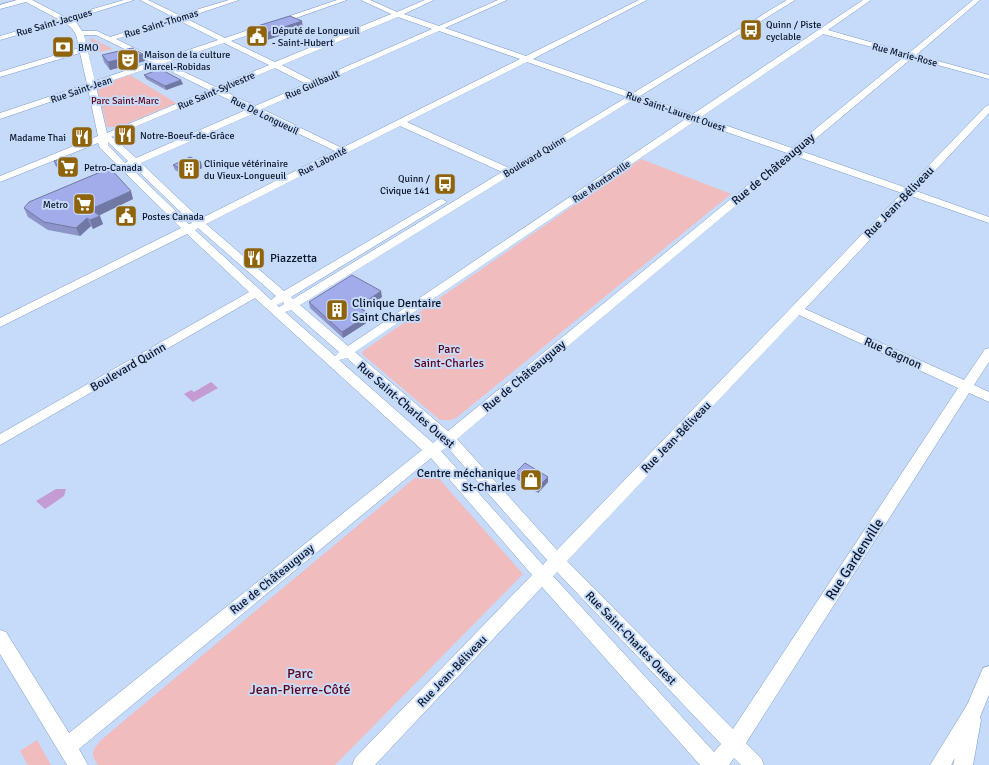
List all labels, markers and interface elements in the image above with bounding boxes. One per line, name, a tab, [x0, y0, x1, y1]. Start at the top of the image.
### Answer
street label: Rue Saint-Jacques	[15, 6, 94, 39]
street label: Rue Saint-Thomas	[123, 7, 200, 41]
bus stop icon: Quinn / Piste cyclable	[738, 17, 764, 43]
place label: Quinn / Piste cyclable	[766, 19, 821, 43]
public building icon: Député de Longueuil - Saint-Hubert	[244, 23, 270, 49]
place label: Député de Longueuil - Saint-Hubert	[272, 25, 360, 49]
bank icon: BMO	[50, 34, 76, 60]
street label: Rue Marie-Rose	[871, 40, 939, 69]
place label: BMO	[78, 42, 99, 54]
theatre icon: Maison de la culture Marcel-Robidas	[115, 47, 141, 73]
place label: Maison de la culture Marcel-Robidas	[144, 49, 230, 73]
street label: Rue Guilbault	[283, 67, 342, 102]
street label: Rue Saint-Sylvestre	[176, 69, 257, 113]
street label: Rue Saint-Jean	[49, 74, 114, 106]
street label: Rue Saint-Laurent Ouest	[624, 89, 727, 135]
street label: Rue De Longueuil	[228, 94, 301, 138]
park label: Parc Saint-Marc	[91, 95, 159, 107]
restaurant icon: Notre-Boeuf-de-Grâce	[112, 122, 138, 148]
restaurant icon: Madame Thai	[69, 124, 95, 150]
place label: Notre-Boeuf-de-Grâce	[140, 130, 235, 142]
street label: Rue de Châteauguay	[729, 130, 818, 209]
place label: Madame Thai	[9, 132, 66, 144]
street label: Boulevard Quinn	[501, 134, 568, 180]
street label: Rue Labonté	[296, 145, 349, 179]
supermarket icon: Petro-Canada	[55, 154, 81, 180]
building icon: Clinique vétérinaire du Vieux-Longueuil	[176, 156, 202, 182]
place label: Clinique vétérinaire du Vieux-Longueuil	[204, 158, 288, 182]
street label: Rue Montarville	[570, 158, 633, 206]
place label: Petro-Canada	[84, 162, 142, 174]
street label: Rue Jean-Béliveau	[861, 163, 937, 241]
bus stop icon: Quinn / Civique 141	[432, 171, 458, 197]
place label: Quinn / Civique 141	[380, 173, 431, 197]
supermarket icon: Metro	[71, 191, 97, 217]
place label: Metro	[43, 199, 68, 211]
public building icon: Postes Canada	[113, 203, 139, 229]
place label: Postes Canada	[142, 211, 204, 223]
restaurant icon: Piazzetta	[241, 245, 267, 271]
place label: Piazzetta	[270, 251, 317, 266]
place label: Clinique Dentaire Saint Charles	[352, 296, 441, 325]
building icon: Clinique Dentaire Saint Charles	[324, 297, 350, 323]
street label: Rue Gagnon	[862, 334, 924, 373]
street label: Rue de Châteauguay	[480, 337, 569, 416]
street label: Boulevard Quinn	[88, 340, 169, 395]
park label: Parc Saint-Charles	[414, 342, 484, 371]
street label: Rue Saint-Charles Ouest	[354, 359, 458, 452]
street label: Rue Jean-Béliveau	[638, 398, 714, 476]
place label: Centre méchanique St-Charles	[417, 466, 516, 495]
shop icon: Centre méchanique St-Charles	[518, 467, 544, 493]
street label: Rue Gardenville	[822, 515, 887, 603]
street label: Rue de Châteauguay	[227, 541, 318, 618]
street label: Rue Saint-Charles Ouest	[582, 588, 679, 688]
street label: Rue Jean-Béliveau	[414, 632, 490, 710]
park label: Parc Jean-Pierre-Côté	[250, 665, 350, 698]

